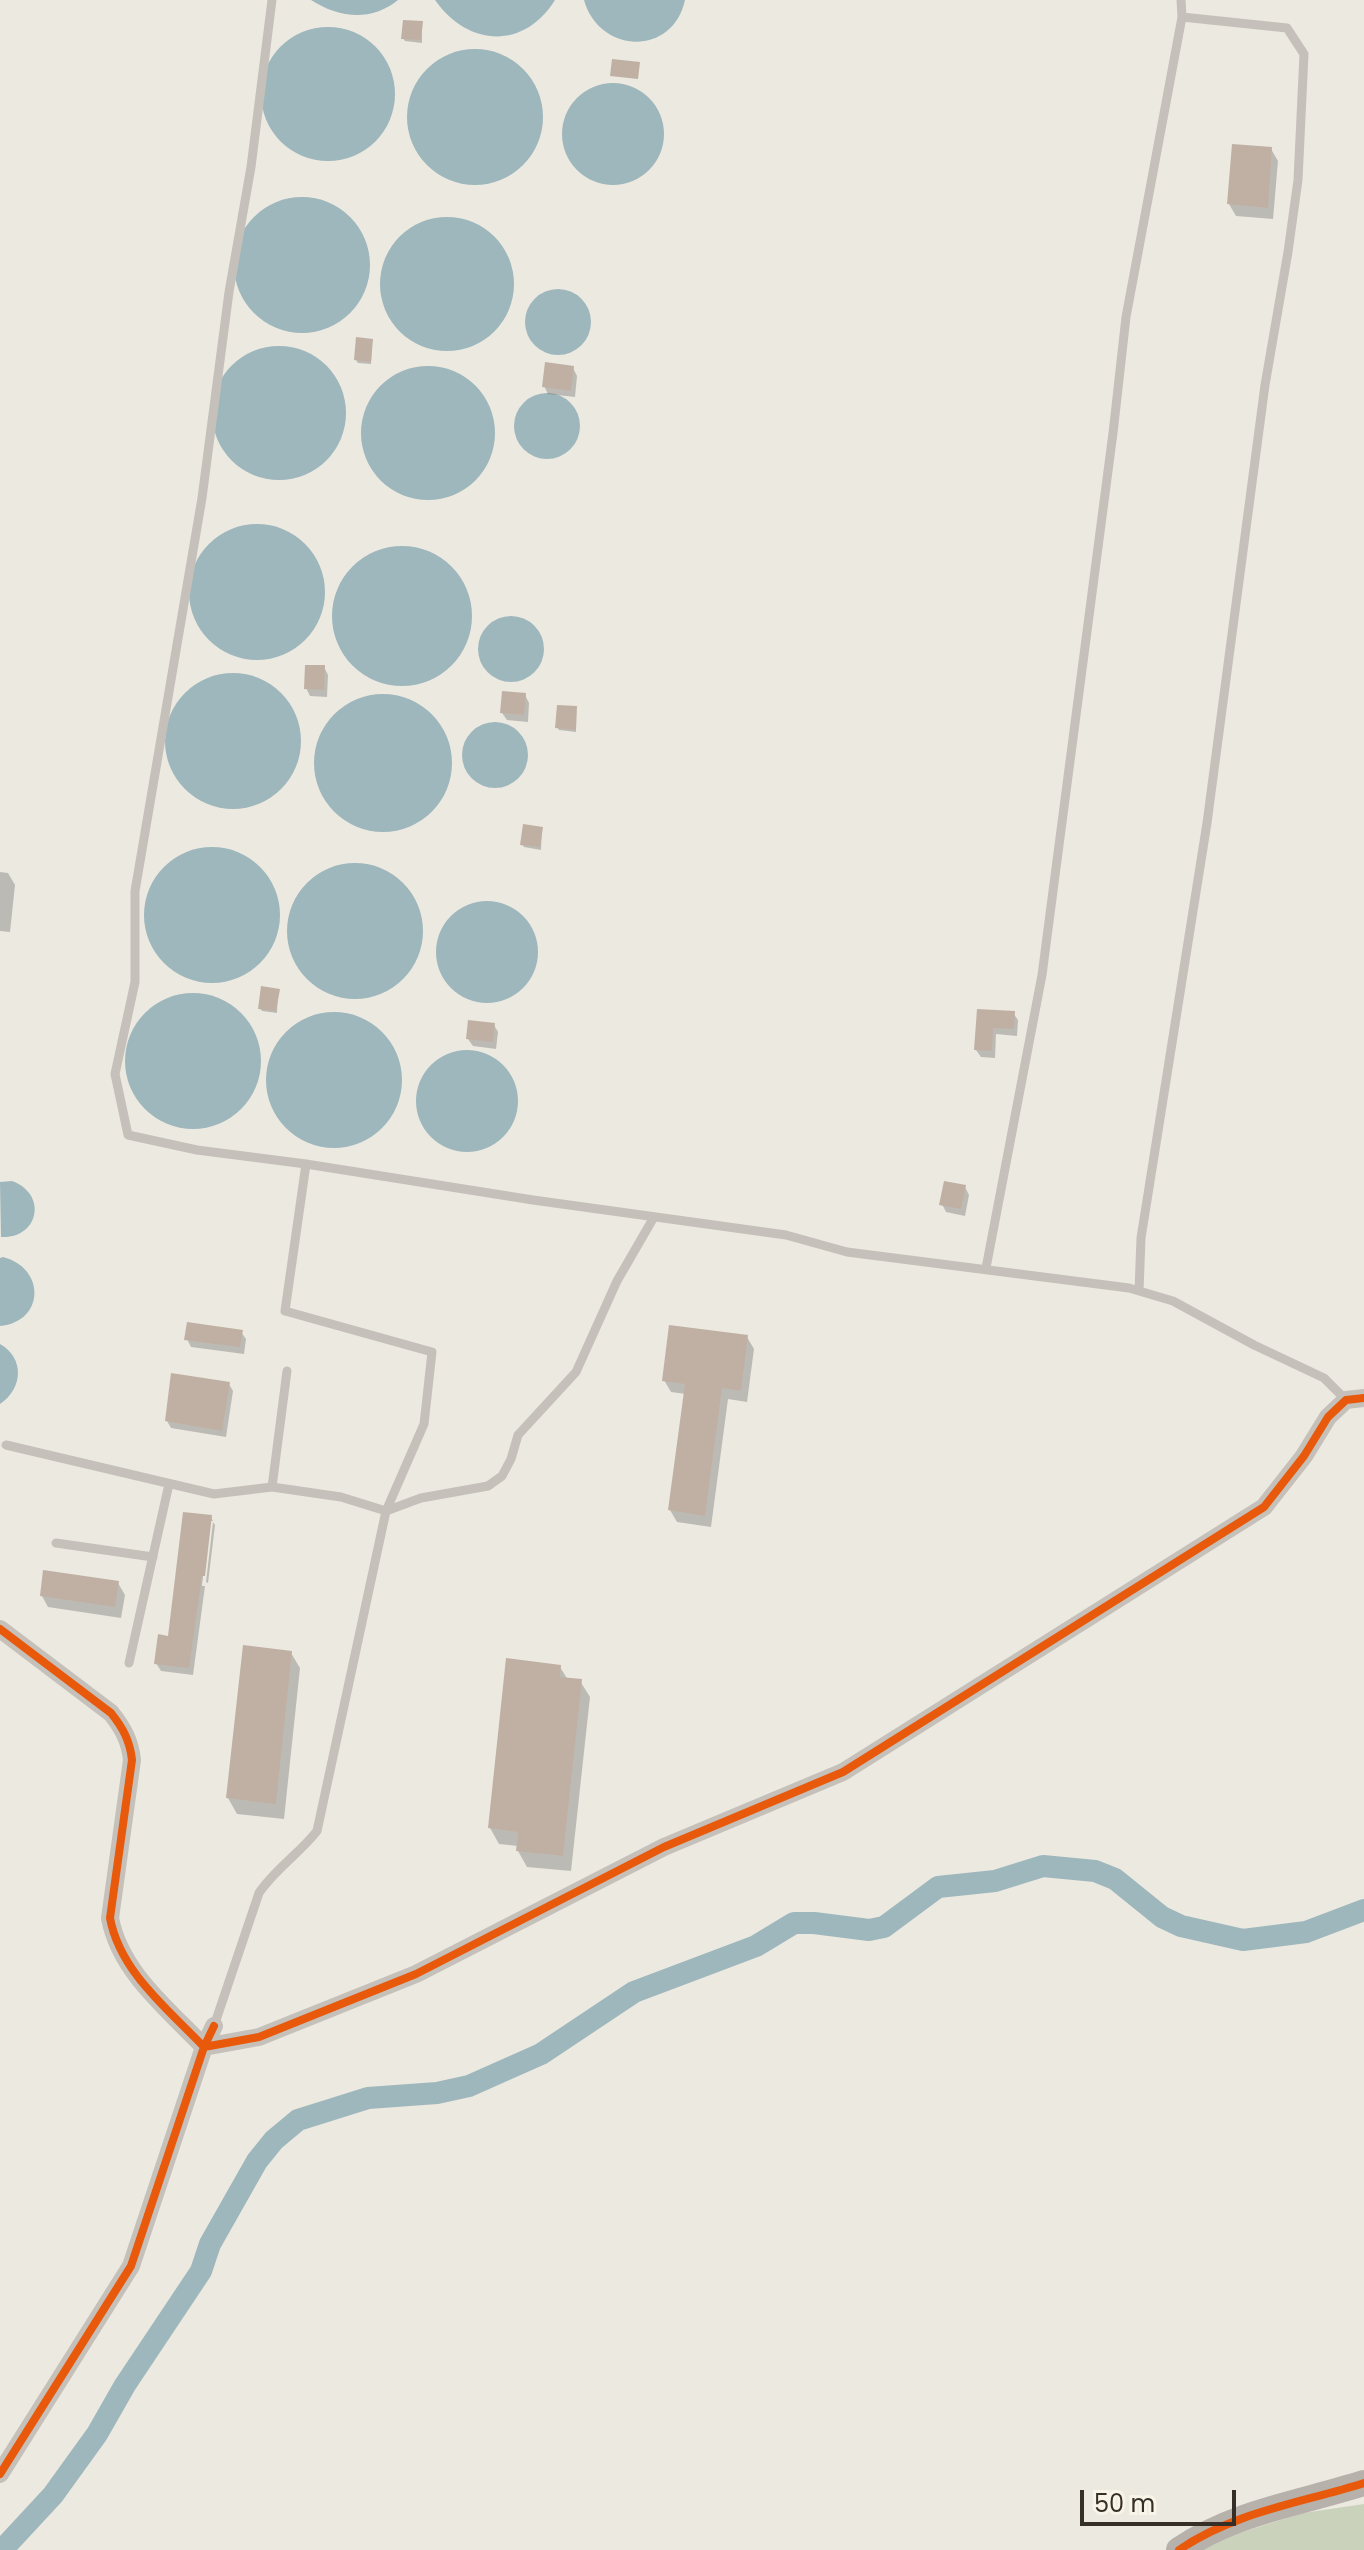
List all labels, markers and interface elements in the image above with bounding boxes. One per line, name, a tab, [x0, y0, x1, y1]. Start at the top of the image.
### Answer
scale bar	[1084, 2474, 1240, 2524]
text: 50 m	[1094, 2487, 1155, 2520]

